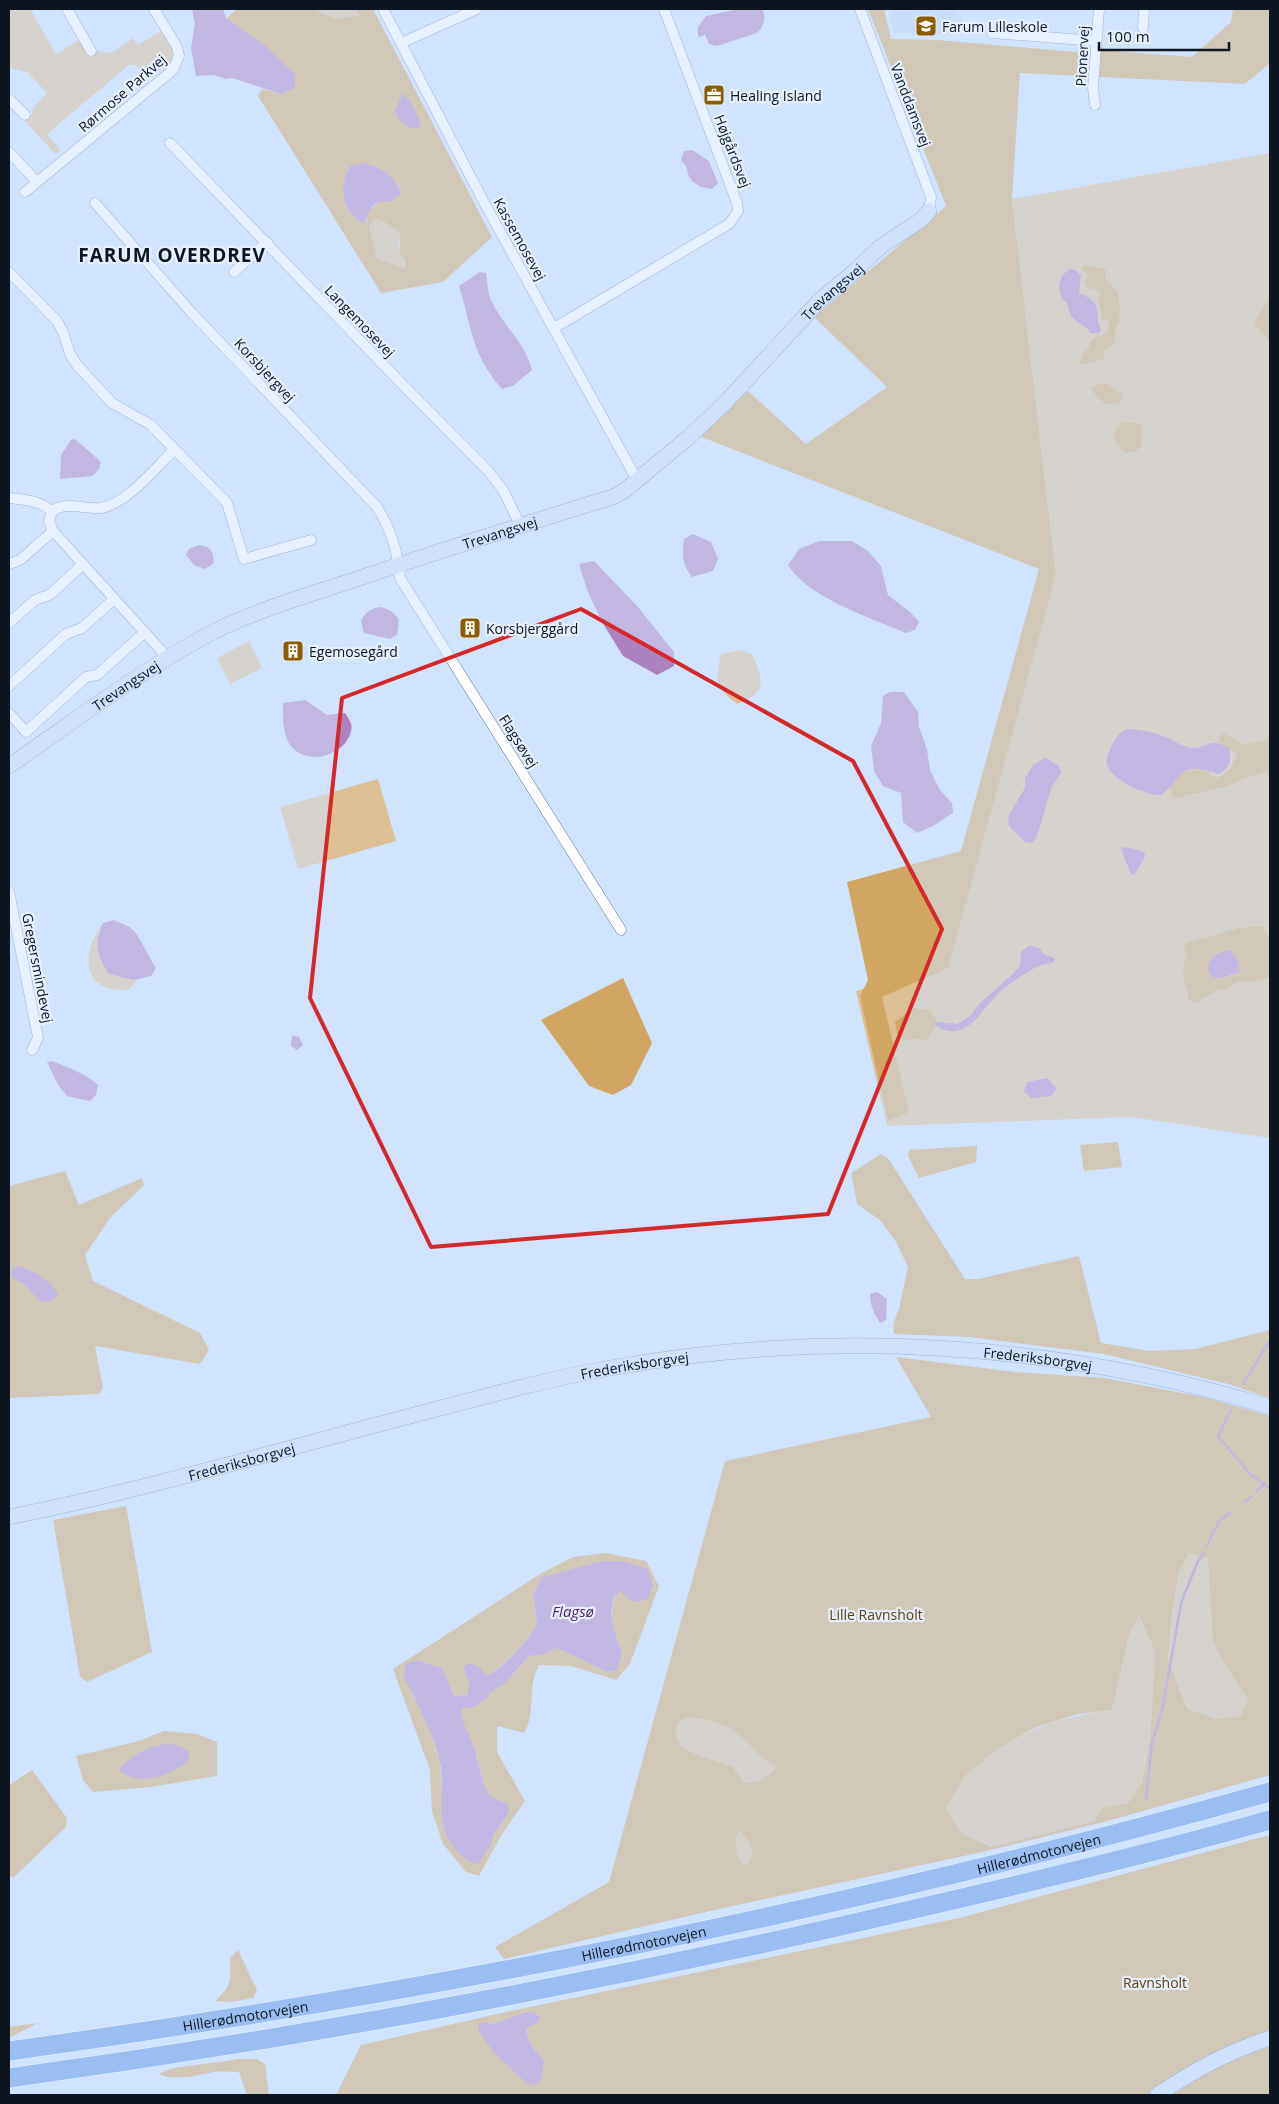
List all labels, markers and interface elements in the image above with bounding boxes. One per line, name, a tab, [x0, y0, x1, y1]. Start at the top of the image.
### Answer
school or university icon: Farum Lilleskole	[914, 14, 938, 38]
place label: Farum Lilleskole	[942, 17, 1048, 36]
scale bar	[1099, 20, 1229, 52]
street label: Pionervej	[1071, 25, 1093, 87]
text: 100 m	[1106, 26, 1150, 46]
street label: Rørmose Parkvej	[74, 50, 170, 136]
street label: Vanddamsvej	[886, 61, 936, 149]
office icon: Healing Island	[702, 83, 726, 107]
place label: Healing Island	[730, 86, 822, 105]
street label: Højgårdsvej	[710, 112, 756, 190]
street label: Kassemosevej	[489, 194, 551, 284]
district label: FARUM OVERDREV	[78, 242, 266, 268]
street label: Trevangsvej	[797, 259, 867, 324]
street label: Langemosevej	[321, 281, 399, 361]
street label: Korsbjergvej	[230, 334, 300, 406]
street label: Trevangsvej	[460, 511, 539, 553]
building icon: Korsbjerggård	[458, 616, 482, 640]
place label: Korsbjerggård	[486, 619, 578, 638]
building icon: Egemosegård	[281, 639, 305, 663]
place label: Egemosegård	[309, 642, 398, 661]
street label: Trevangsvej	[88, 656, 163, 715]
street label: Flagsøvej	[495, 711, 543, 771]
street label: Gregersmindevej	[18, 911, 58, 1025]
street label: Frederiksborgvej	[983, 1342, 1094, 1375]
street label: Frederiksborgvej	[579, 1347, 690, 1383]
street label: Frederiksborgvej	[186, 1438, 297, 1484]
water label: Flagsø	[552, 1601, 595, 1621]
park label: Lille Ravnsholt	[829, 1605, 923, 1624]
street label: Hillerødmotorvejen	[975, 1829, 1103, 1878]
street label: Hillerødmotorvejen	[580, 1921, 708, 1965]
park label: Ravnsholt	[1123, 1973, 1187, 1992]
street label: Hillerødmotorvejen	[181, 1996, 310, 2035]

